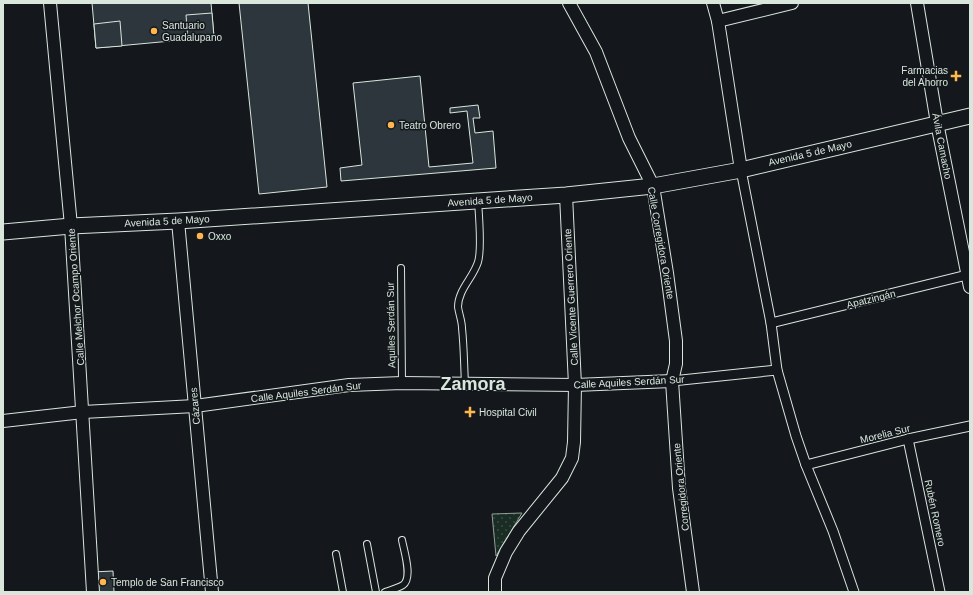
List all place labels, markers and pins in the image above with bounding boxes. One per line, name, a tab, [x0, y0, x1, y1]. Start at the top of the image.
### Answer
place label: Santuario Guadalupano	[162, 20, 222, 43]
marker: Santuario Guadalupano	[149, 26, 159, 36]
place label: Farmacias del Ahorro	[901, 65, 948, 88]
marker: Farmacias del Ahorro	[951, 71, 961, 81]
marker: Teatro Obrero	[386, 120, 396, 130]
place label: Teatro Obrero	[399, 120, 461, 131]
marker: Oxxo	[195, 231, 205, 241]
place label: Oxxo	[208, 231, 232, 242]
marker: Hospital Civil	[464, 406, 476, 418]
place label: Hospital Civil	[479, 407, 537, 418]
marker: Templo de San Francisco	[98, 577, 108, 587]
place label: Templo de San Francisco	[111, 577, 224, 588]

